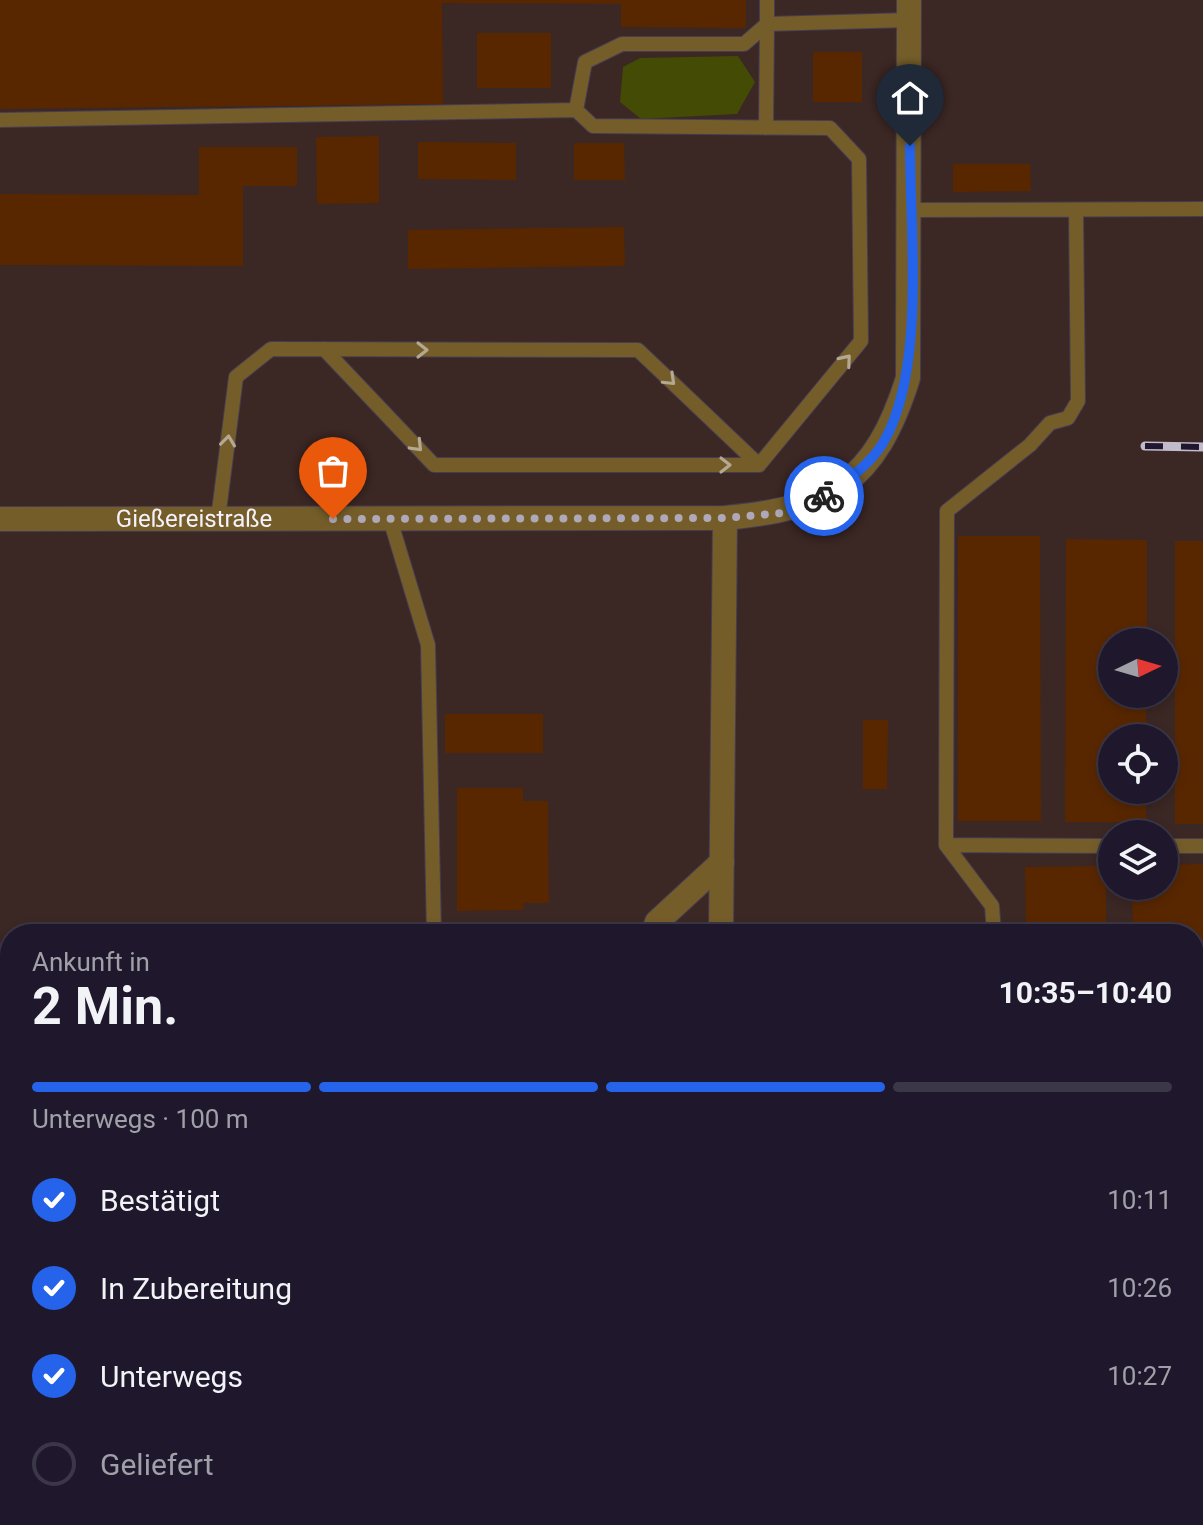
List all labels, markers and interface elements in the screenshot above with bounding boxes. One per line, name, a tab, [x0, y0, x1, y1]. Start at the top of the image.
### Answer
pin	[876, 64, 944, 146]
icon: home	[888, 76, 932, 120]
one-way arrow	[416, 341, 429, 359]
one-way arrow	[836, 355, 851, 369]
one-way arrow	[661, 370, 675, 385]
one-way arrow	[219, 434, 236, 448]
pin	[299, 437, 367, 519]
one-way arrow	[408, 437, 422, 451]
icon: bag	[311, 449, 355, 493]
one-way arrow	[719, 456, 732, 474]
courier	[784, 456, 864, 536]
icon: bike	[802, 474, 846, 518]
street label: Gießereistraße	[116, 505, 272, 533]
north arrow	[1098, 628, 1178, 708]
map controls	[1098, 628, 1178, 900]
button: locate	[1098, 724, 1178, 804]
button: layers	[1098, 820, 1178, 900]
text: Ankunft in	[32, 947, 150, 977]
text: 10:35–10:40	[998, 975, 1172, 1010]
text: 2 Min.	[32, 976, 178, 1037]
text: Unterwegs · 100 m	[32, 1104, 249, 1134]
icon: check	[32, 1178, 76, 1222]
text: Bestätigt	[100, 1183, 220, 1218]
text: 10:11	[1107, 1185, 1172, 1215]
icon: check	[32, 1266, 76, 1310]
text: In Zubereitung	[100, 1271, 292, 1306]
text: 10:26	[1107, 1273, 1172, 1303]
icon: check	[32, 1354, 76, 1398]
text: Unterwegs	[100, 1359, 243, 1394]
text: 10:27	[1107, 1361, 1172, 1391]
text: Geliefert	[100, 1447, 214, 1482]

